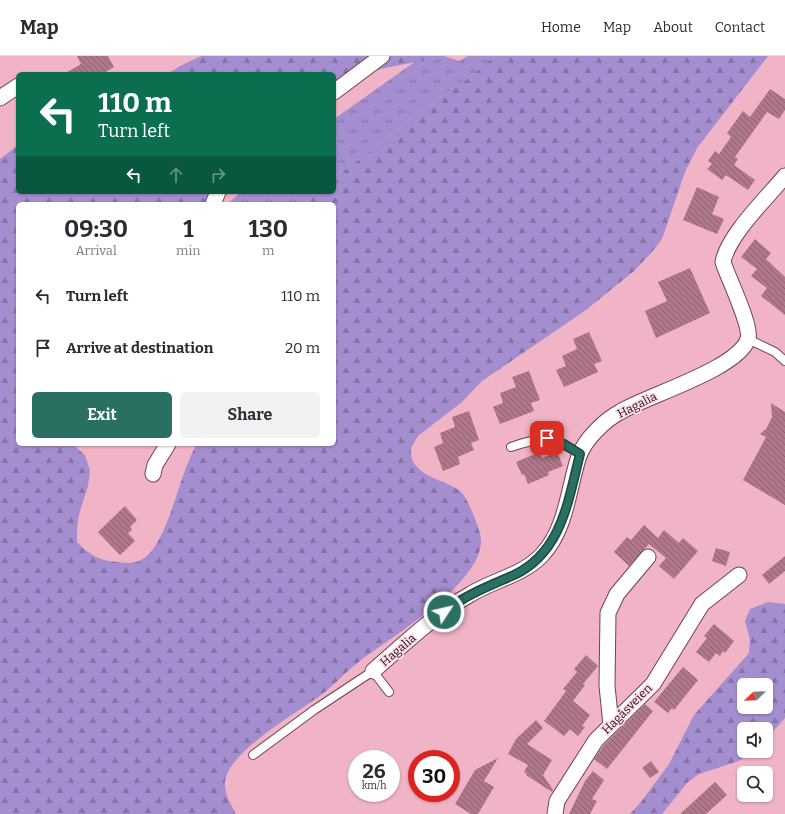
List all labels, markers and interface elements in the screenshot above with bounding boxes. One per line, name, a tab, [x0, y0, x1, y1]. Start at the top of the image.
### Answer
text: Map	[20, 16, 59, 39]
text: Home	[541, 19, 581, 36]
text: Map	[603, 19, 631, 36]
text: About	[653, 19, 693, 36]
text: Contact	[715, 19, 765, 36]
text: 110 m	[98, 86, 172, 119]
icon: left	[32, 88, 84, 140]
text: Turn left	[98, 120, 170, 142]
icon: left	[123, 164, 145, 186]
icon: ahead	[165, 164, 187, 186]
icon: right	[207, 164, 229, 186]
text: 09:30	[64, 215, 128, 243]
text: 1	[183, 215, 194, 243]
text: 130	[249, 215, 288, 243]
text: Arrival	[75, 243, 117, 258]
text: min	[176, 243, 201, 258]
text: m	[262, 243, 274, 258]
icon: left	[32, 285, 54, 307]
text: Turn left	[66, 287, 128, 305]
text: 110 m	[281, 287, 320, 305]
icon: arrive	[32, 337, 54, 359]
text: Arrive at destination	[66, 339, 213, 357]
text: 20 m	[285, 339, 320, 357]
street label: Hagalia	[615, 389, 659, 421]
button: Exit	[32, 392, 172, 438]
button: Share	[180, 392, 320, 438]
pin	[530, 421, 564, 455]
icon: arrive	[536, 427, 558, 449]
position arrow	[423, 591, 465, 633]
street label: Hagalia	[377, 630, 419, 669]
north arrow	[737, 678, 773, 714]
map controls	[737, 678, 773, 802]
street label: Hagåsveien	[599, 681, 655, 737]
button: sound	[737, 722, 773, 758]
speed limit sign: 30	[408, 750, 460, 802]
text: 26	[362, 759, 386, 783]
button: search	[737, 766, 773, 802]
text: km/h	[362, 780, 386, 792]

